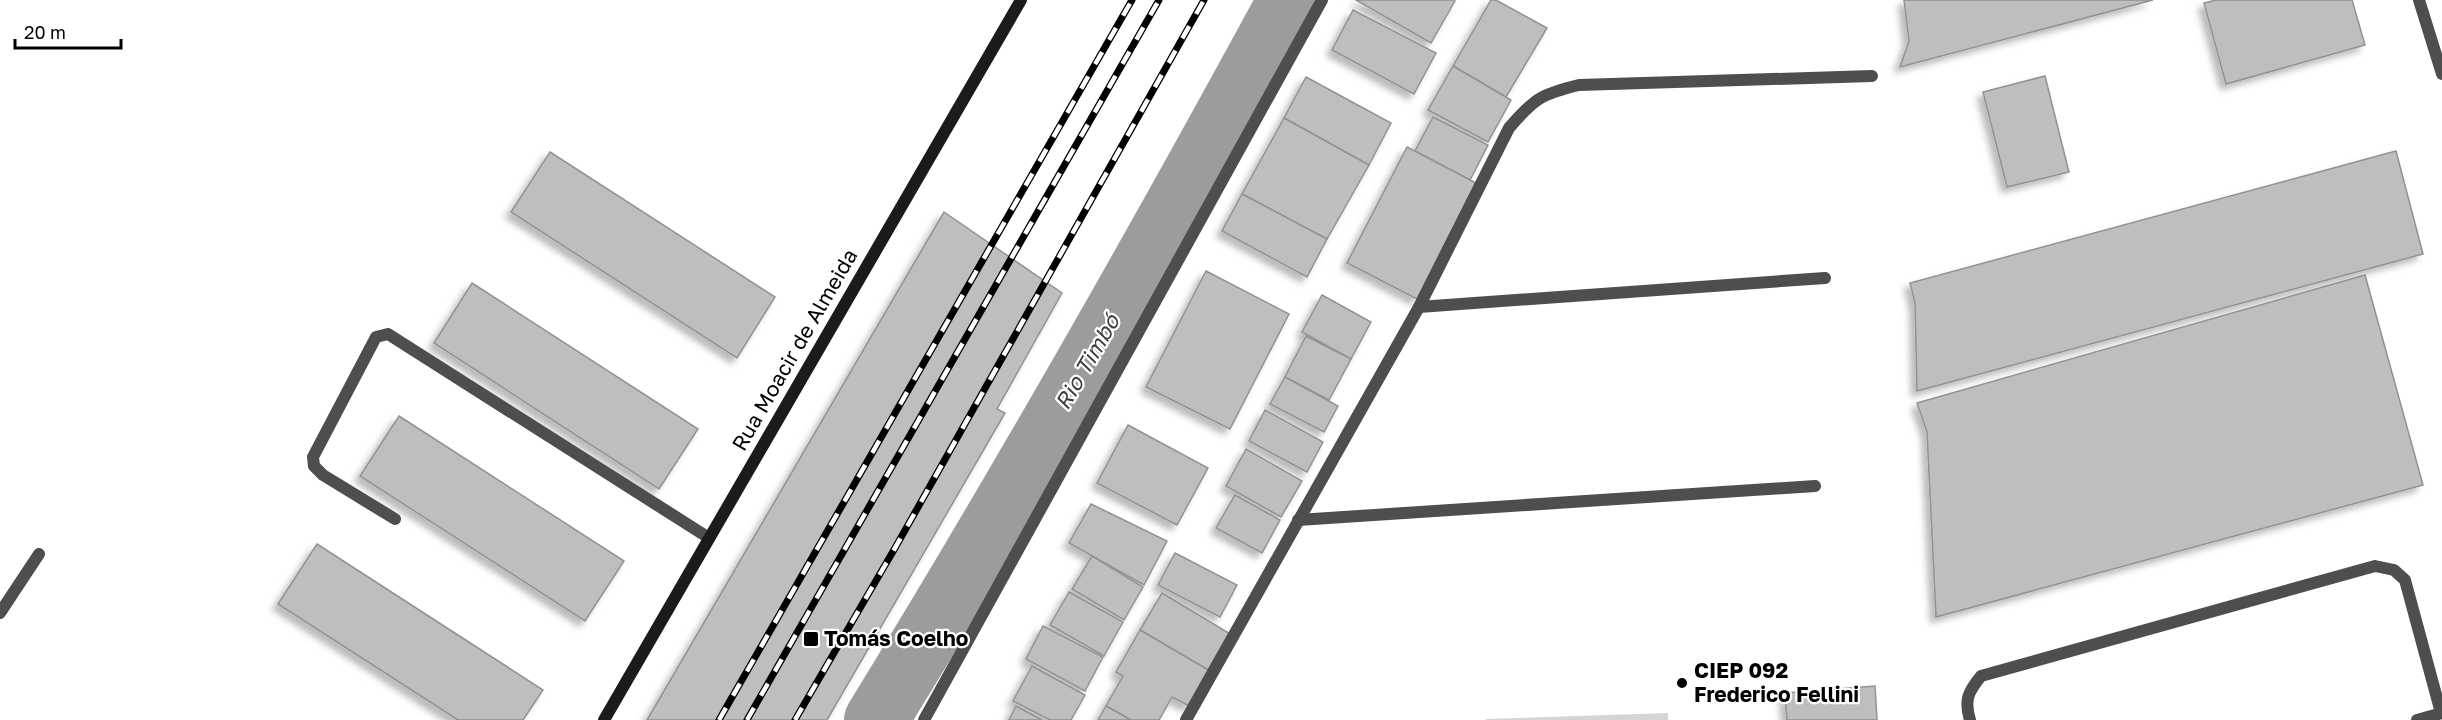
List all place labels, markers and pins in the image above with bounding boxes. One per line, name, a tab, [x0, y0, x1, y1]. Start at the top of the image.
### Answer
place label: Tomás Coelho	[824, 625, 968, 651]
marker: Tomás Coelho	[802, 630, 820, 648]
place label: CIEP 092 Frederico Fellini	[1694, 657, 1859, 707]
marker: CIEP 092 Frederico Fellini	[1675, 676, 1689, 690]

